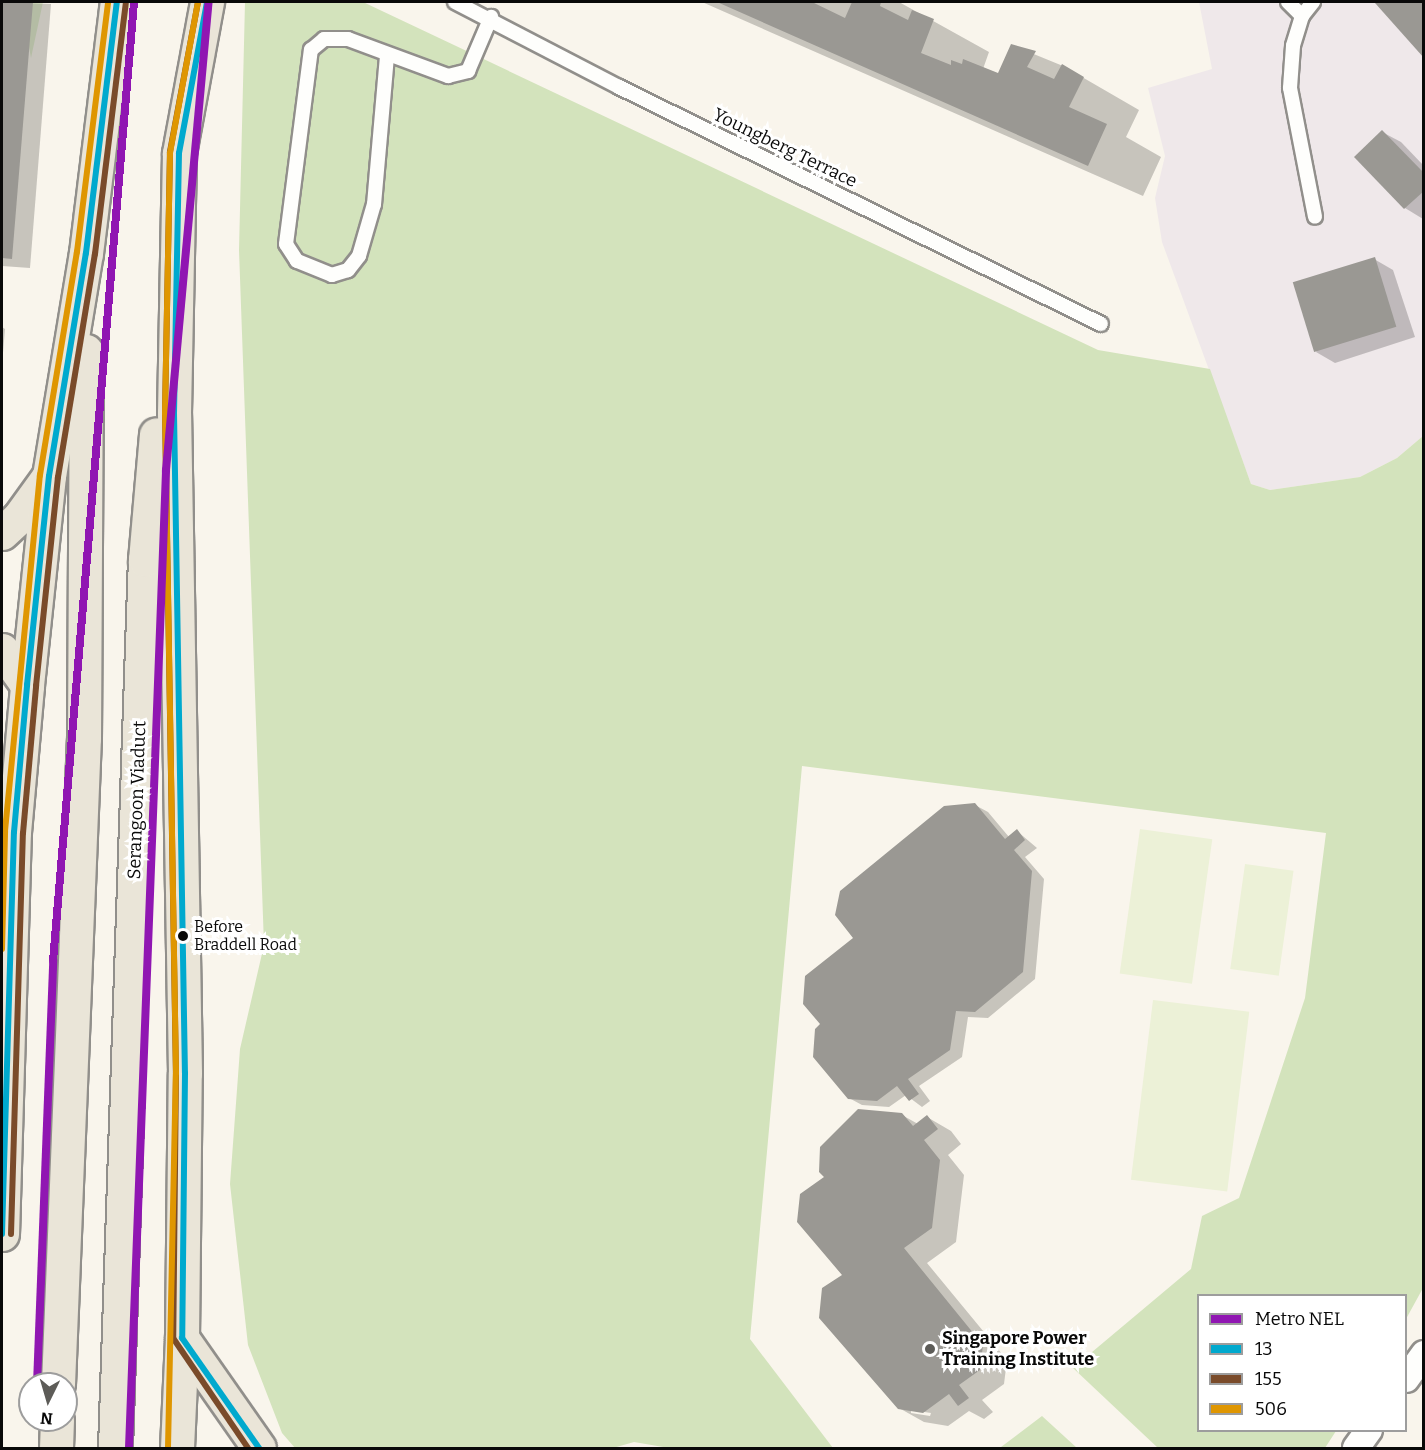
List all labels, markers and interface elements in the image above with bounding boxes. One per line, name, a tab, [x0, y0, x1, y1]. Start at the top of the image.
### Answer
street label: Youngberg Terrace	[709, 104, 861, 192]
street label: Serangoon Viaduct	[123, 720, 151, 880]
place label: Before Braddell Road	[194, 917, 297, 955]
marker: Before Braddell Road	[177, 930, 189, 942]
legend	[1197, 1294, 1407, 1432]
text: Metro NEL	[1255, 1308, 1344, 1330]
place label: Singapore Power Training Institute	[942, 1328, 1094, 1370]
text: 13	[1255, 1338, 1273, 1360]
marker: Singapore Power Training Institute	[923, 1342, 937, 1356]
text: 155	[1255, 1368, 1282, 1390]
north arrow	[18, 1372, 78, 1432]
text: 506	[1255, 1398, 1287, 1420]
text: N	[40, 1408, 54, 1428]

